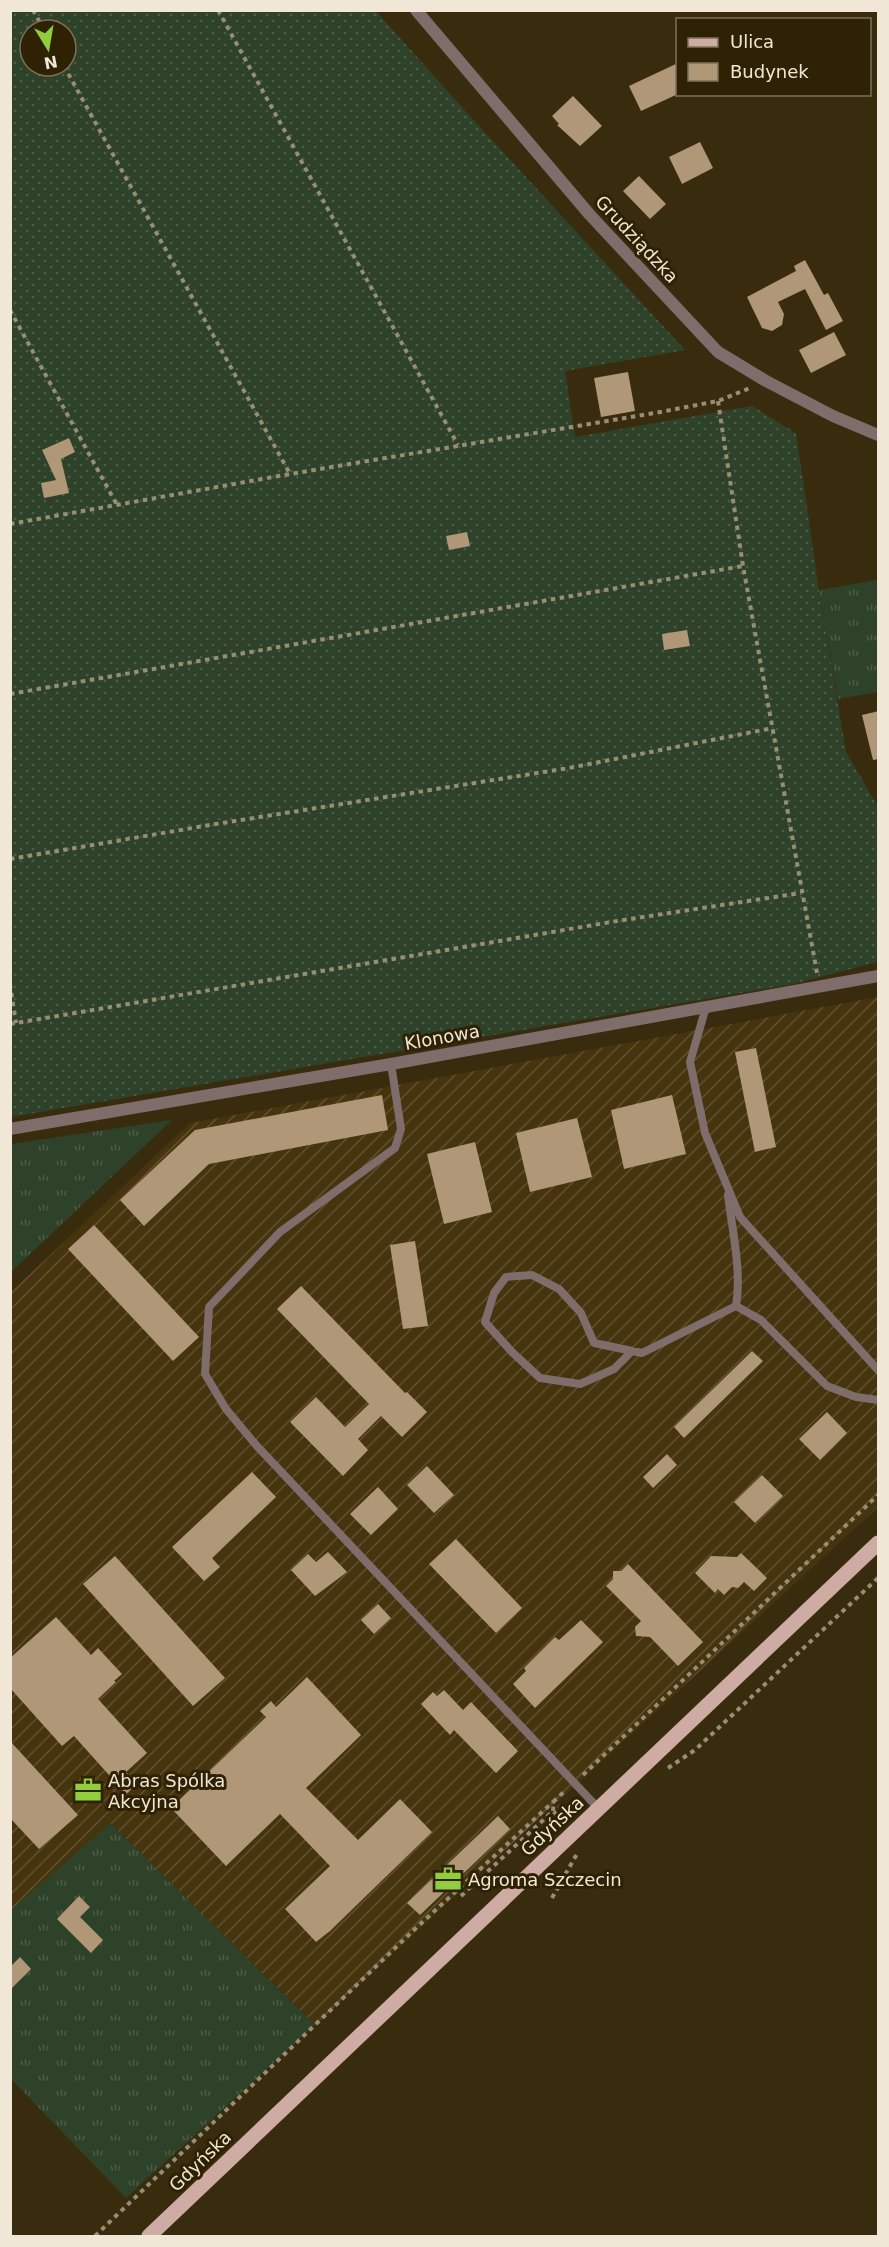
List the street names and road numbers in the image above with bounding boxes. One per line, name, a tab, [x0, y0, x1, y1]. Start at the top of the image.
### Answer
street label: Grudziądzka	[591, 191, 683, 287]
street label: Klonowa	[403, 1020, 481, 1054]
street label: Gdyńska	[516, 1792, 588, 1860]
street label: Gdyńska	[165, 2126, 235, 2196]

